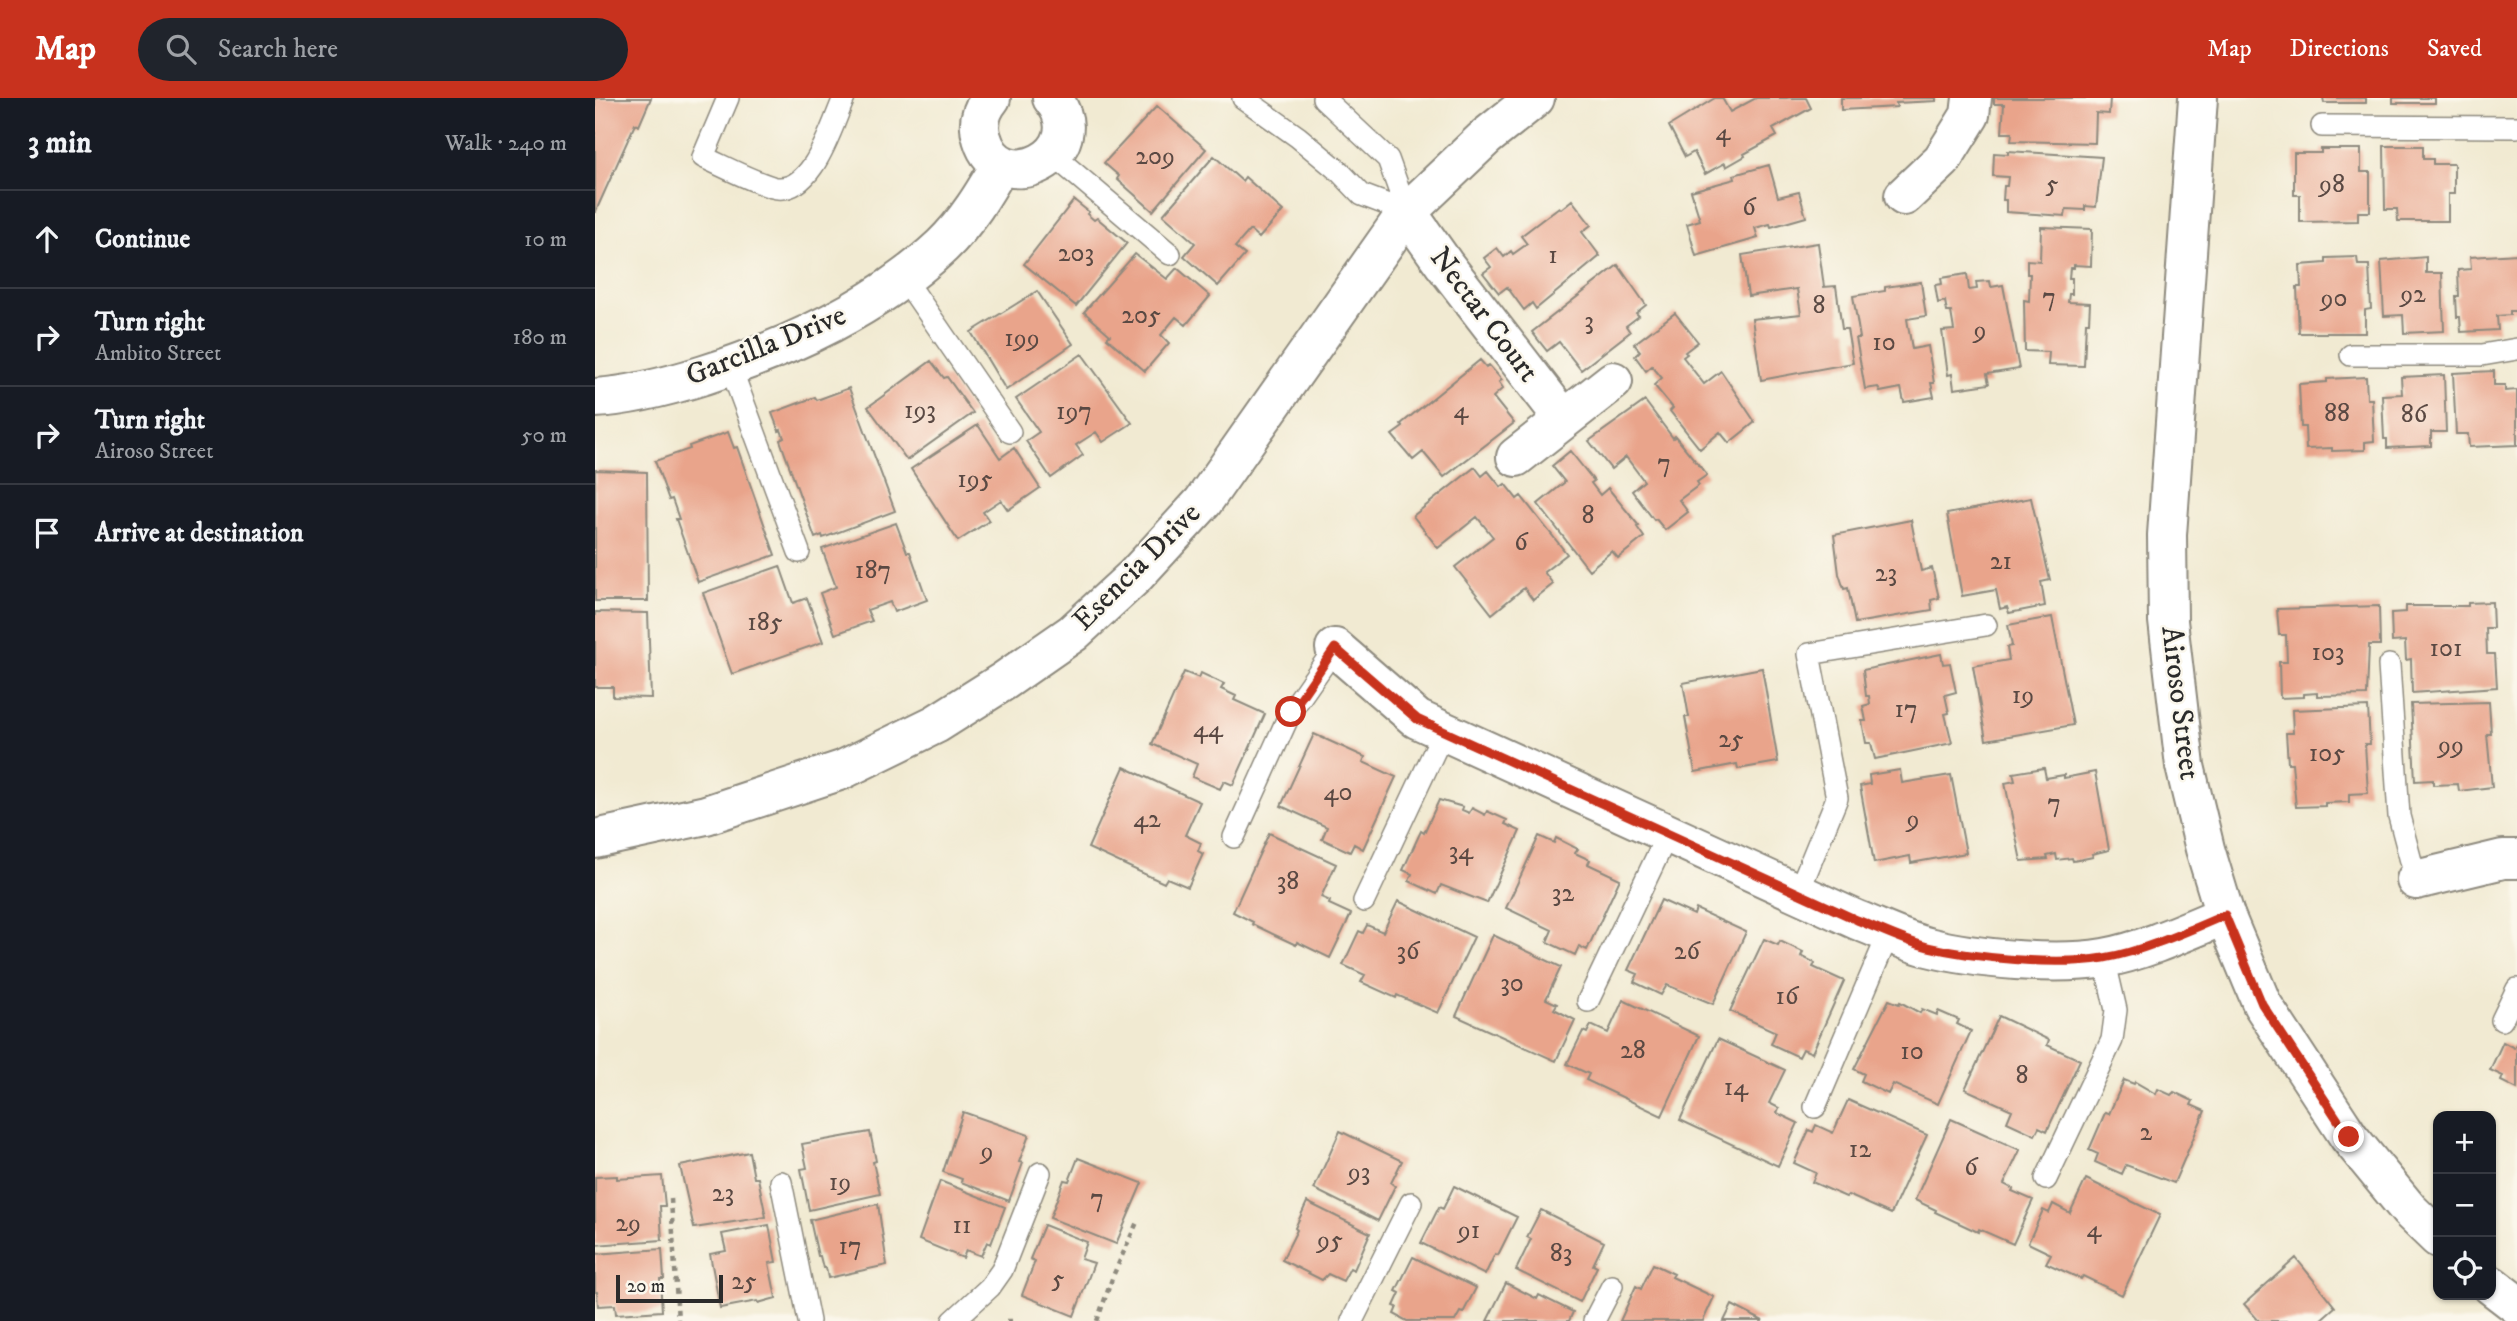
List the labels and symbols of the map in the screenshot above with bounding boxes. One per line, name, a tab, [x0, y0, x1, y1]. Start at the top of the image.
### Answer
house number: 4	[1716, 116, 1732, 149]
house number: 209	[1135, 140, 1175, 173]
house number: 5	[2046, 168, 2059, 201]
house number: 98	[2317, 168, 2345, 201]
house number: 6	[1742, 191, 1757, 224]
house number: 203	[1058, 237, 1094, 270]
house number: 1	[1548, 239, 1558, 272]
street label: Nectar Court	[1421, 240, 1547, 390]
house number: 92	[2398, 278, 2426, 311]
house number: 7	[2042, 281, 2056, 314]
house number: 90	[2319, 282, 2347, 315]
house number: 8	[1812, 289, 1826, 322]
street label: Garcilla Drive	[681, 297, 851, 395]
house number: 205	[1121, 299, 1161, 332]
house number: 3	[1584, 305, 1594, 338]
house number: 9	[1972, 314, 1986, 347]
house number: 199	[1004, 322, 1040, 355]
house number: 10	[1872, 326, 1896, 359]
house number: 193	[904, 394, 936, 427]
house number: 4	[1454, 394, 1470, 427]
house number: 197	[1056, 395, 1092, 428]
house number: 88	[2324, 397, 2350, 430]
house number: 86	[2401, 398, 2429, 431]
house number: 7	[1657, 447, 1671, 480]
house number: 195	[957, 463, 993, 496]
street label: Esencia Drive	[1065, 495, 1209, 639]
house number: 8	[1581, 499, 1595, 532]
house number: 6	[1514, 526, 1529, 559]
house number: 21	[1990, 545, 2012, 578]
house number: 187	[855, 554, 891, 587]
house number: 23	[1875, 557, 1897, 590]
house number: 185	[747, 606, 783, 639]
street label: Airoso Street	[2152, 624, 2208, 782]
house number: 101	[2430, 632, 2462, 665]
house number: 103	[2311, 636, 2345, 669]
house number: 19	[2012, 679, 2034, 712]
house number: 17	[1894, 693, 1918, 726]
route start	[1275, 696, 1306, 727]
house number: 44	[1193, 713, 1224, 746]
house number: 25	[1718, 723, 1744, 756]
house number: 99	[2436, 729, 2464, 762]
house number: 105	[2309, 737, 2345, 770]
house number: 40	[1324, 776, 1352, 809]
house number: 7	[2047, 787, 2061, 820]
house number: 42	[1133, 803, 1161, 836]
house number: 9	[1905, 803, 1919, 836]
house number: 34	[1449, 835, 1474, 868]
house number: 38	[1277, 865, 1299, 898]
house number: 32	[1552, 877, 1574, 910]
house number: 36	[1396, 935, 1421, 968]
house number: 26	[1674, 935, 1702, 968]
house number: 30	[1500, 967, 1524, 1000]
house number: 16	[1776, 980, 1800, 1013]
house number: 28	[1620, 1034, 1646, 1067]
house number: 10	[1900, 1035, 1924, 1068]
house number: 8	[2015, 1059, 2029, 1092]
house number: 14	[1724, 1071, 1749, 1104]
house number: 2	[2140, 1116, 2153, 1149]
route end	[2333, 1121, 2364, 1152]
house number: 12	[1849, 1133, 1871, 1166]
house number: 9	[979, 1135, 993, 1168]
house number: 6	[1964, 1151, 1979, 1184]
house number: 93	[1346, 1156, 1370, 1189]
house number: 19	[829, 1166, 851, 1199]
house number: 23	[712, 1177, 734, 1210]
house number: 7	[1090, 1182, 1104, 1215]
house number: 29	[615, 1207, 641, 1240]
house number: 11	[952, 1209, 972, 1242]
house number: 4	[2087, 1213, 2103, 1246]
house number: 91	[1456, 1214, 1480, 1247]
house number: 95	[1315, 1224, 1343, 1257]
house number: 17	[838, 1230, 862, 1263]
house number: 83	[1550, 1237, 1572, 1270]
house number: 5	[1052, 1263, 1065, 1296]
house number: 25	[731, 1265, 757, 1298]
scale bar	[616, 1272, 723, 1304]

